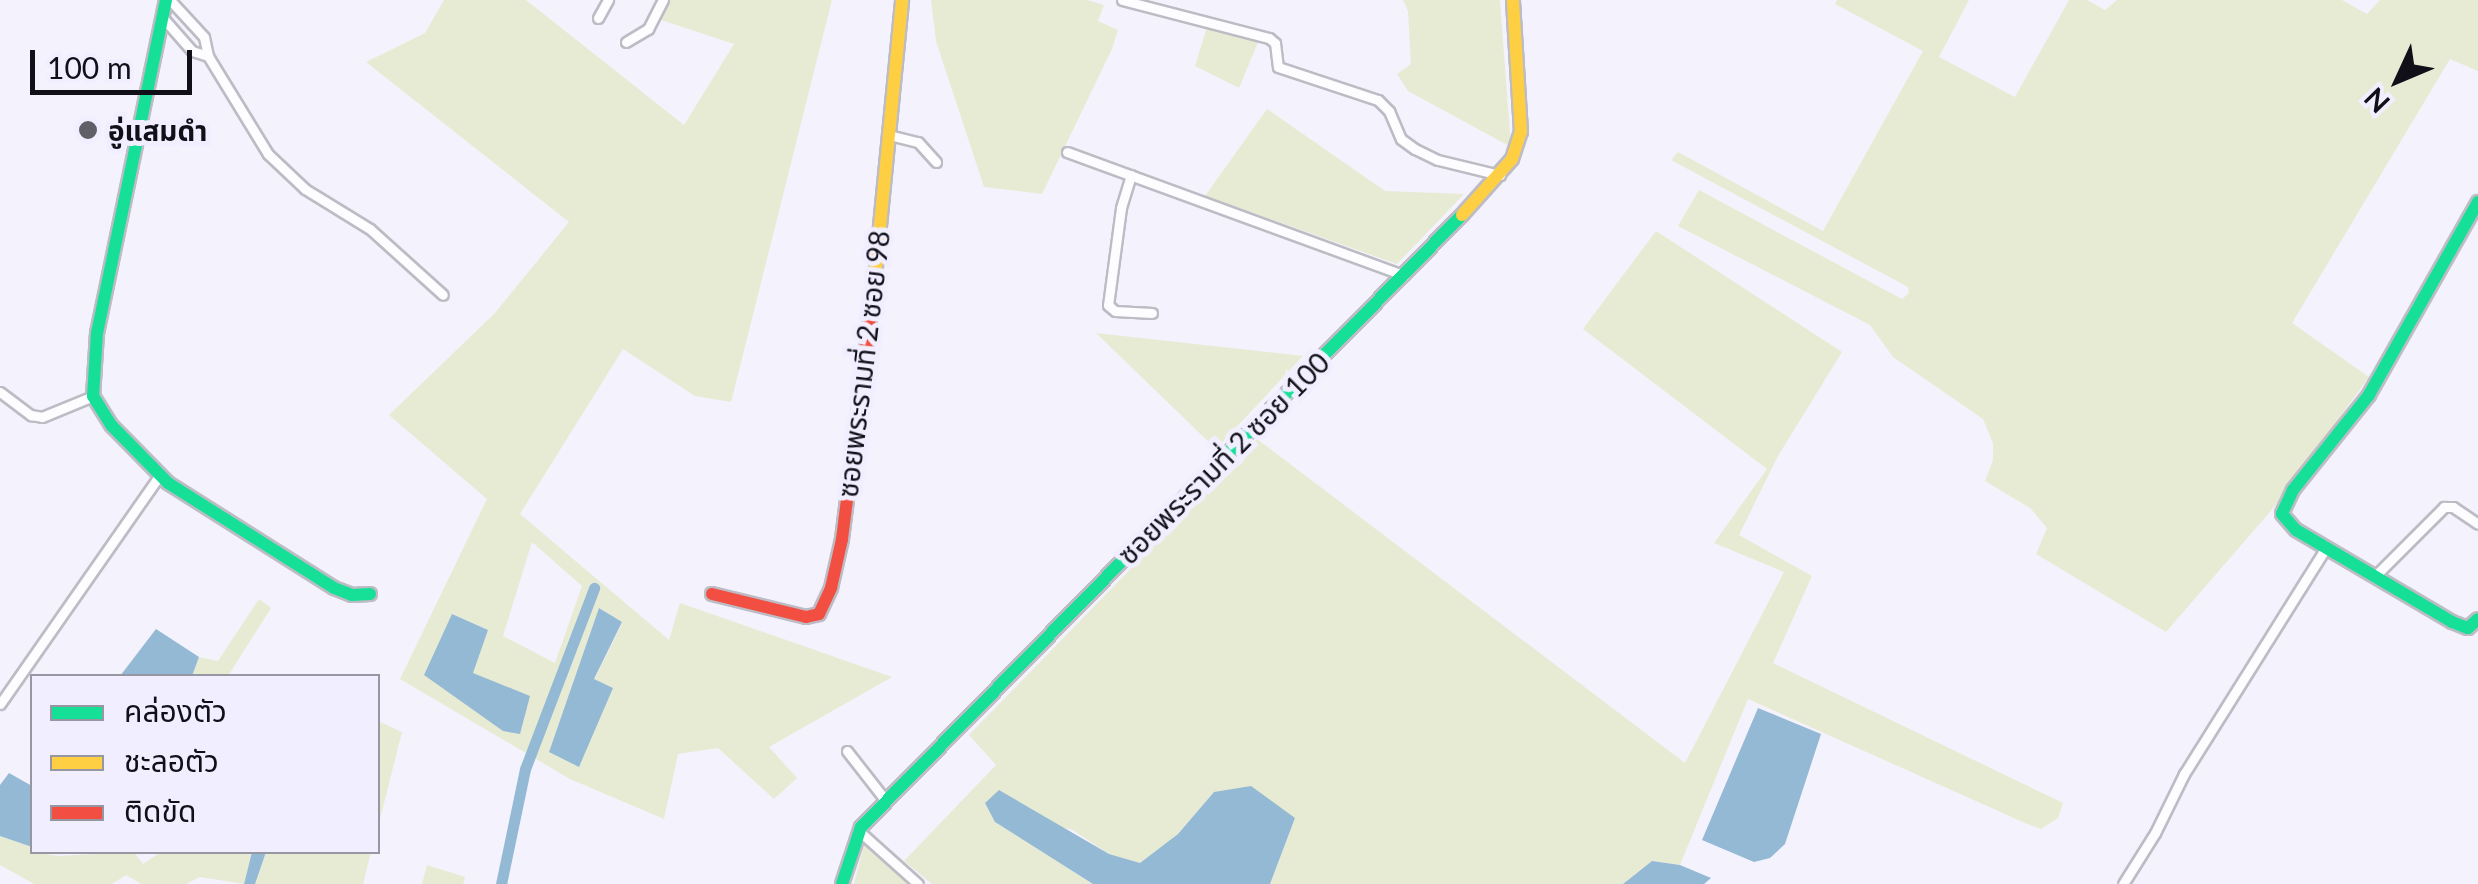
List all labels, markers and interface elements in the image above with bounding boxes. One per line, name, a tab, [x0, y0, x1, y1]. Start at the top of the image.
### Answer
scale bar	[35, 30, 198, 92]
north arrow	[2348, 30, 2448, 130]
text: 100 m	[47, 49, 132, 85]
text: N	[2357, 81, 2396, 120]
place label: อู่แสมดำ	[108, 113, 207, 147]
marker: อู่แสมดำ	[77, 119, 99, 141]
street label: ซอยพระรามที่ 2 ซอย 98	[830, 229, 896, 499]
street label: ซอยพระรามที่ 2 ซอย 100	[1110, 345, 1336, 571]
legend	[30, 674, 380, 854]
text: คล่องตัว	[124, 692, 227, 728]
text: ชะลอตัว	[124, 742, 219, 778]
text: ติดขัด	[124, 792, 196, 828]

